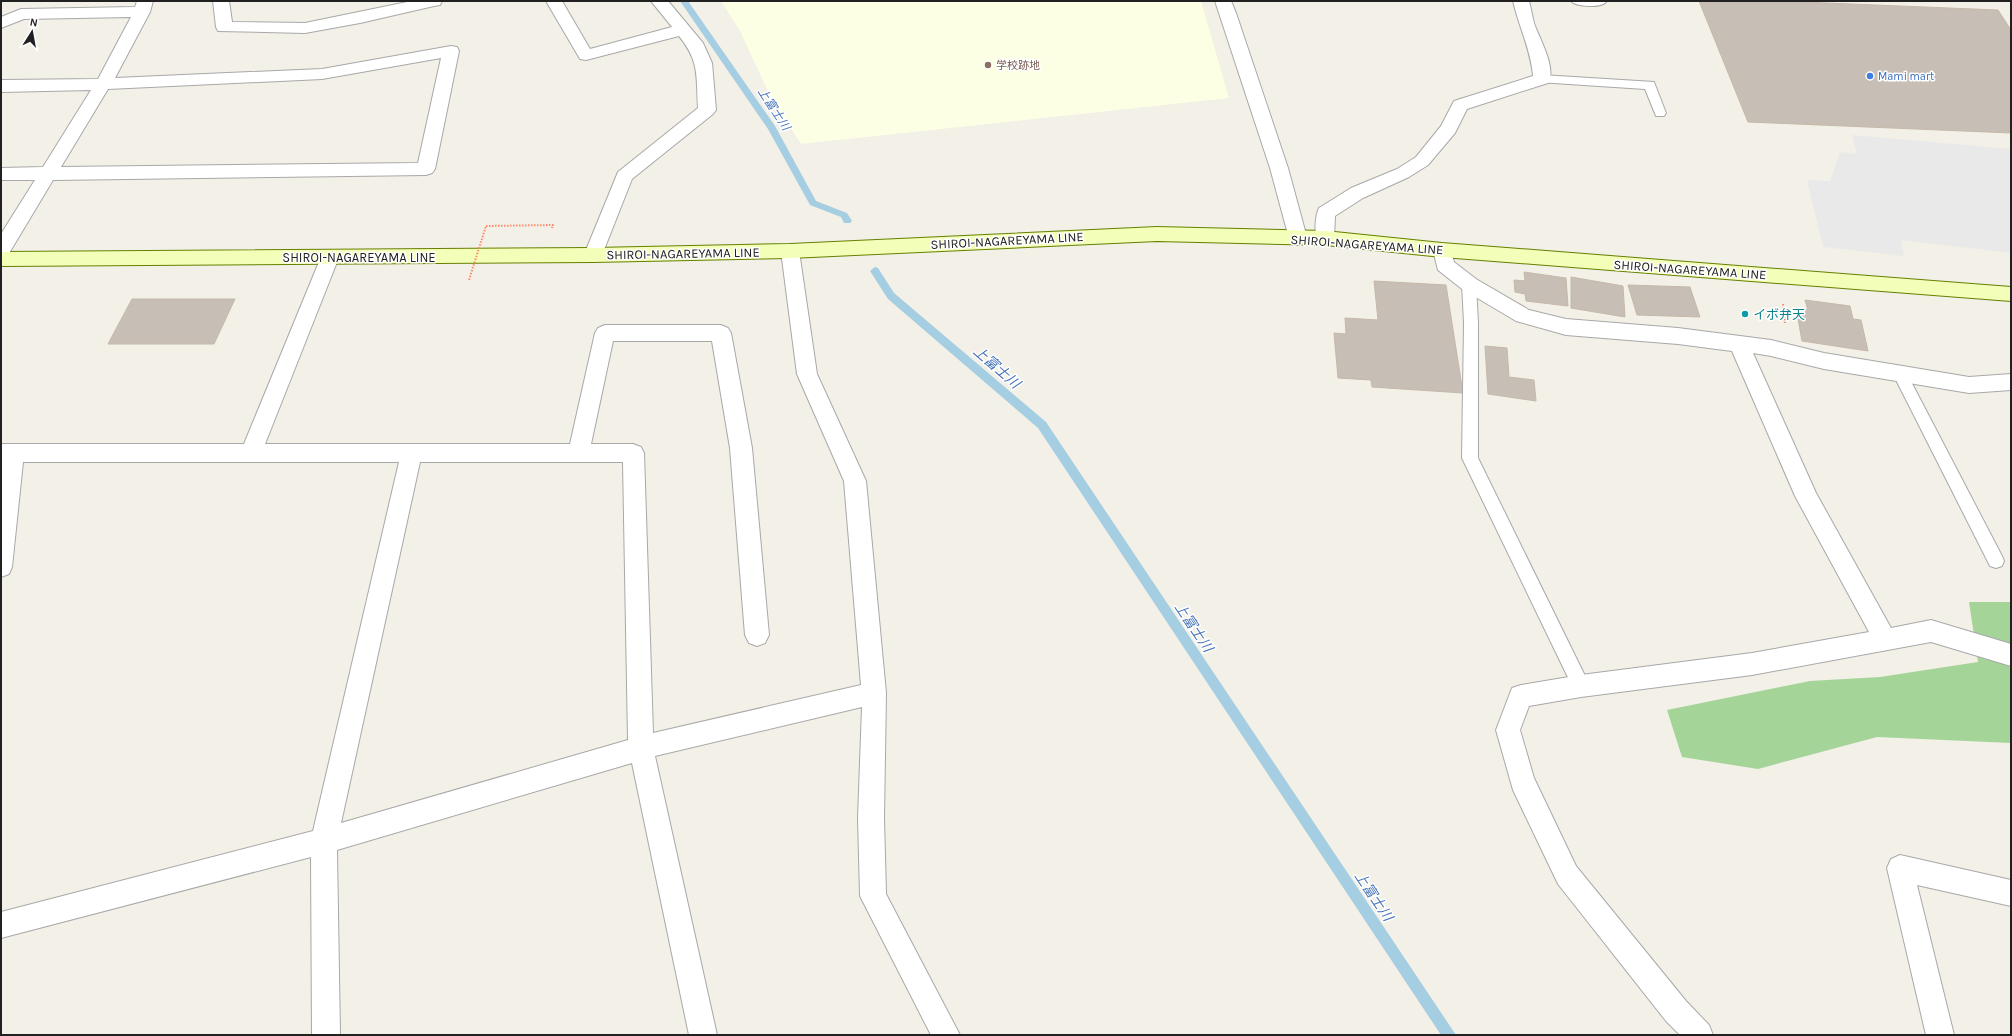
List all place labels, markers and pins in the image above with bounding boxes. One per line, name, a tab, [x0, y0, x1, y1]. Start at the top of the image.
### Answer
place label: 学校跡地	[996, 59, 1040, 72]
marker: 学校跡地	[983, 60, 993, 70]
place label: Mami mart	[1878, 70, 1934, 83]
marker: Mami mart	[1865, 71, 1875, 81]
place label: イボ弁天	[1753, 307, 1805, 322]
marker: イボ弁天	[1740, 309, 1750, 319]

